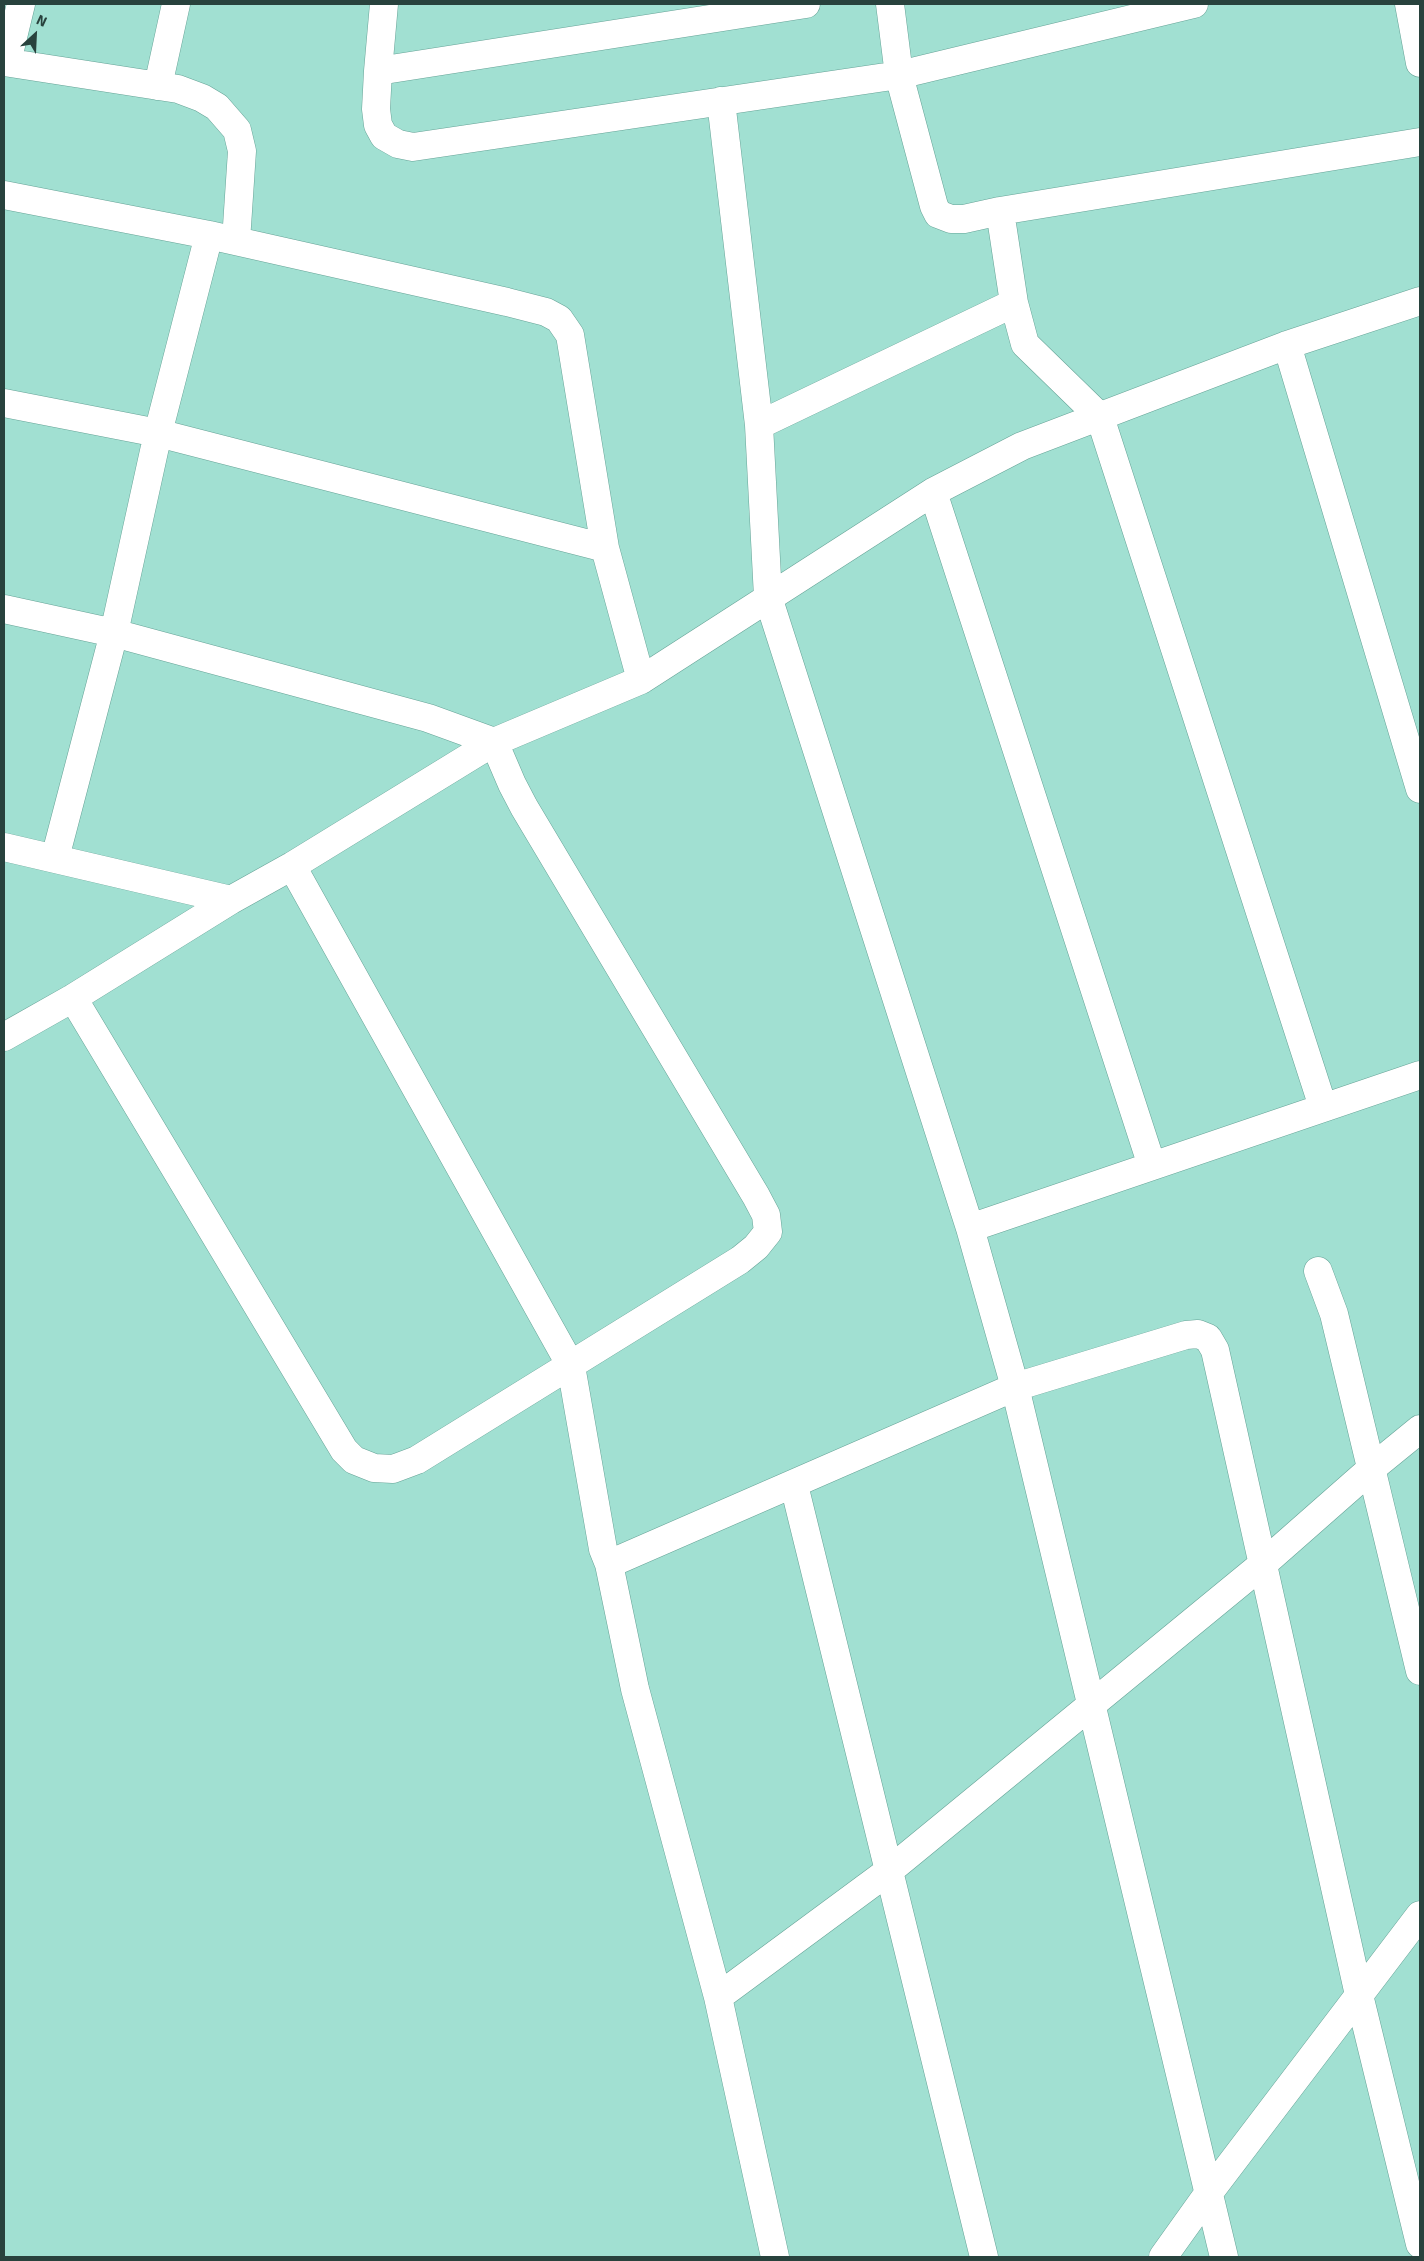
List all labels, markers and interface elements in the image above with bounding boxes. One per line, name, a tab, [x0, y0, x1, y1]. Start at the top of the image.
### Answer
north arrow	[10, 10, 60, 60]
text: N	[34, 11, 50, 31]

